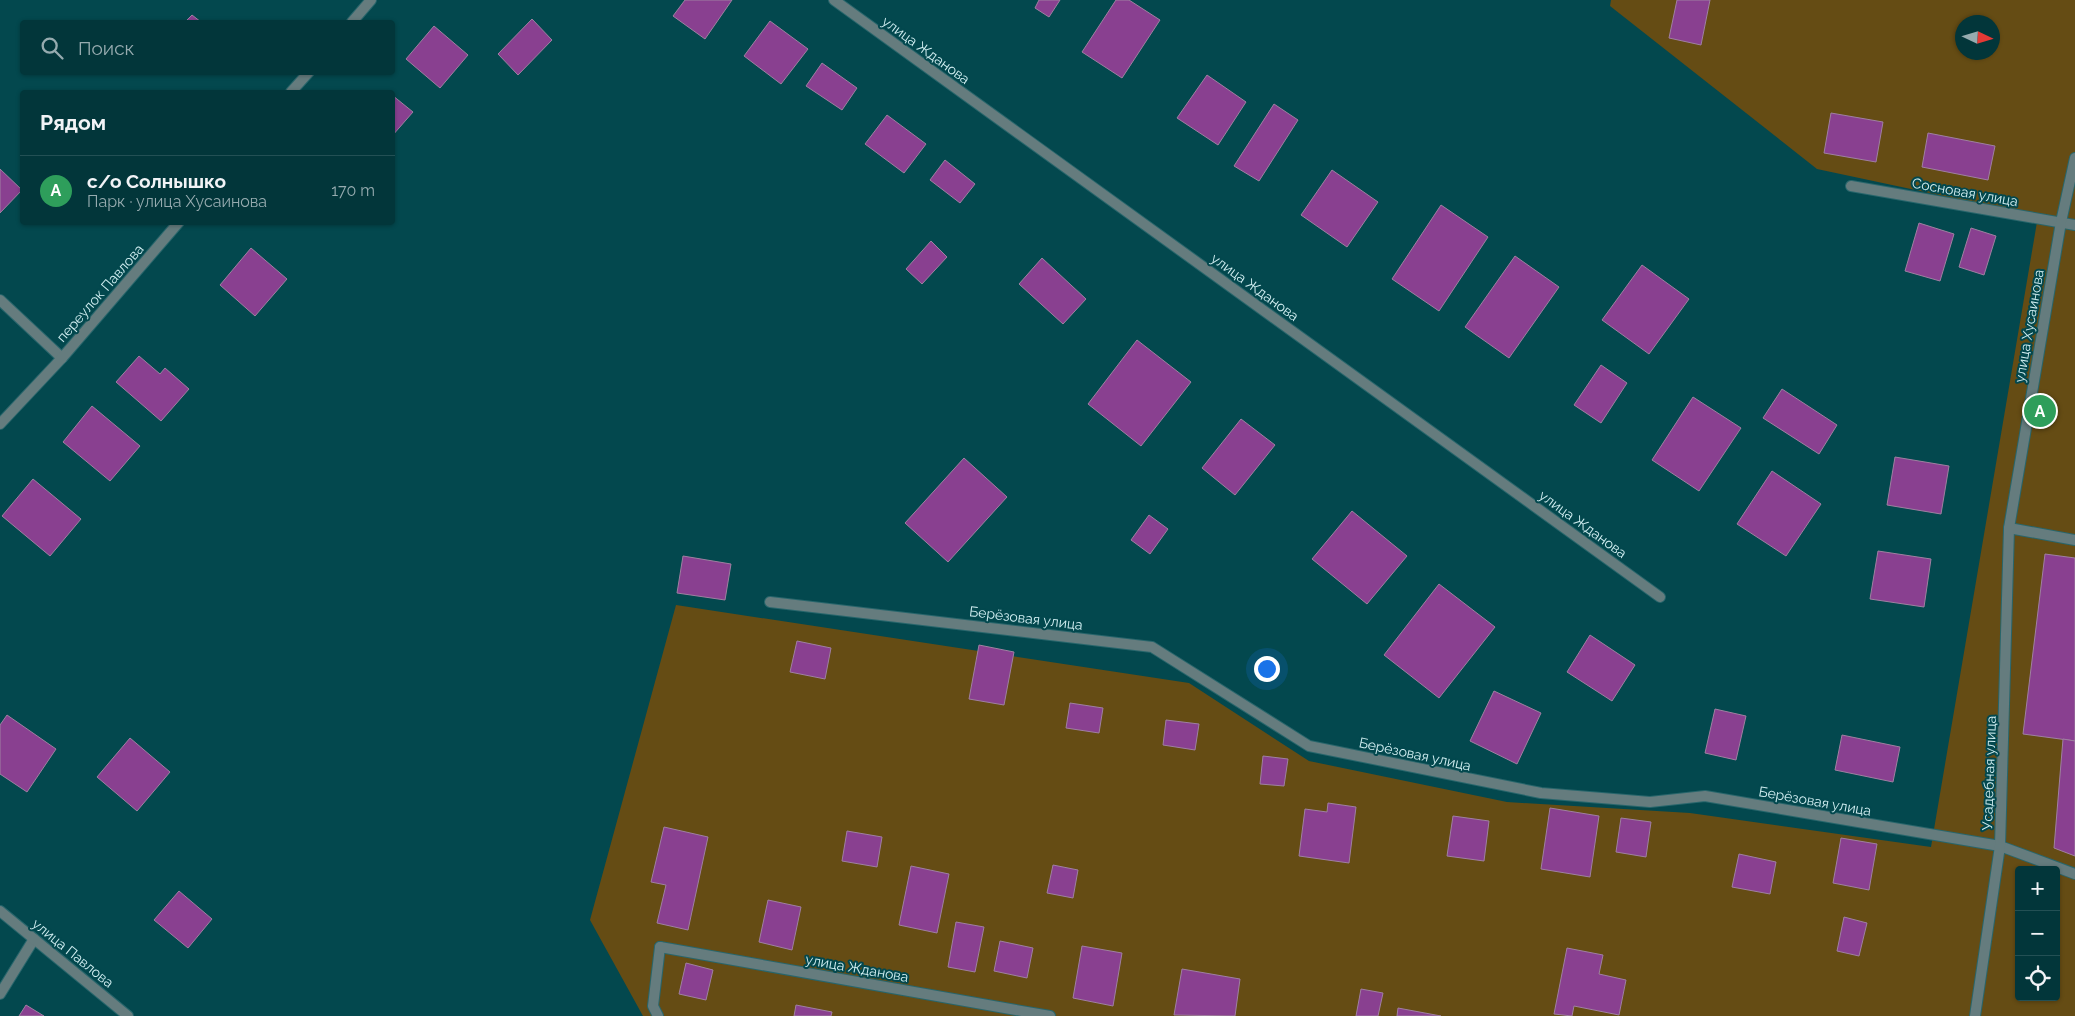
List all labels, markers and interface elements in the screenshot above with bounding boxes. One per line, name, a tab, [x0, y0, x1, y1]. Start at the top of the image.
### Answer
street label: улица Жданова	[879, 13, 973, 87]
north arrow	[1955, 15, 2000, 60]
search box	[20, 20, 395, 75]
icon: search	[38, 34, 66, 62]
text: Поиск	[78, 37, 134, 59]
text: Рядом	[40, 110, 106, 135]
text: с/о Солнышко	[87, 170, 226, 192]
street label: Сосновая улица	[1911, 175, 2019, 209]
text: A	[51, 181, 61, 200]
text: 170 m	[331, 181, 375, 200]
text: Парк · улица Хусаинова	[87, 192, 267, 211]
street label: переулок Павлова	[53, 241, 147, 345]
street label: улица Жданова	[1208, 250, 1302, 324]
street label: улица Хусаинова	[2011, 268, 2047, 384]
pin: A	[2024, 392, 2056, 430]
street label: улица Жданова	[1536, 487, 1630, 561]
street label: Берёзовая улица	[968, 603, 1084, 633]
your location	[1254, 656, 1280, 682]
street label: Усадебная улица	[1979, 715, 1999, 831]
street label: Берёзовая улица	[1358, 734, 1472, 774]
street label: Берёзовая улица	[1757, 783, 1873, 819]
map controls	[2015, 866, 2060, 1001]
button: +	[2015, 866, 2060, 911]
button: −	[2015, 911, 2060, 956]
street label: улица Павлова	[29, 915, 117, 991]
street label: улица Жданова	[804, 951, 910, 985]
button: locate	[2015, 956, 2060, 1001]

